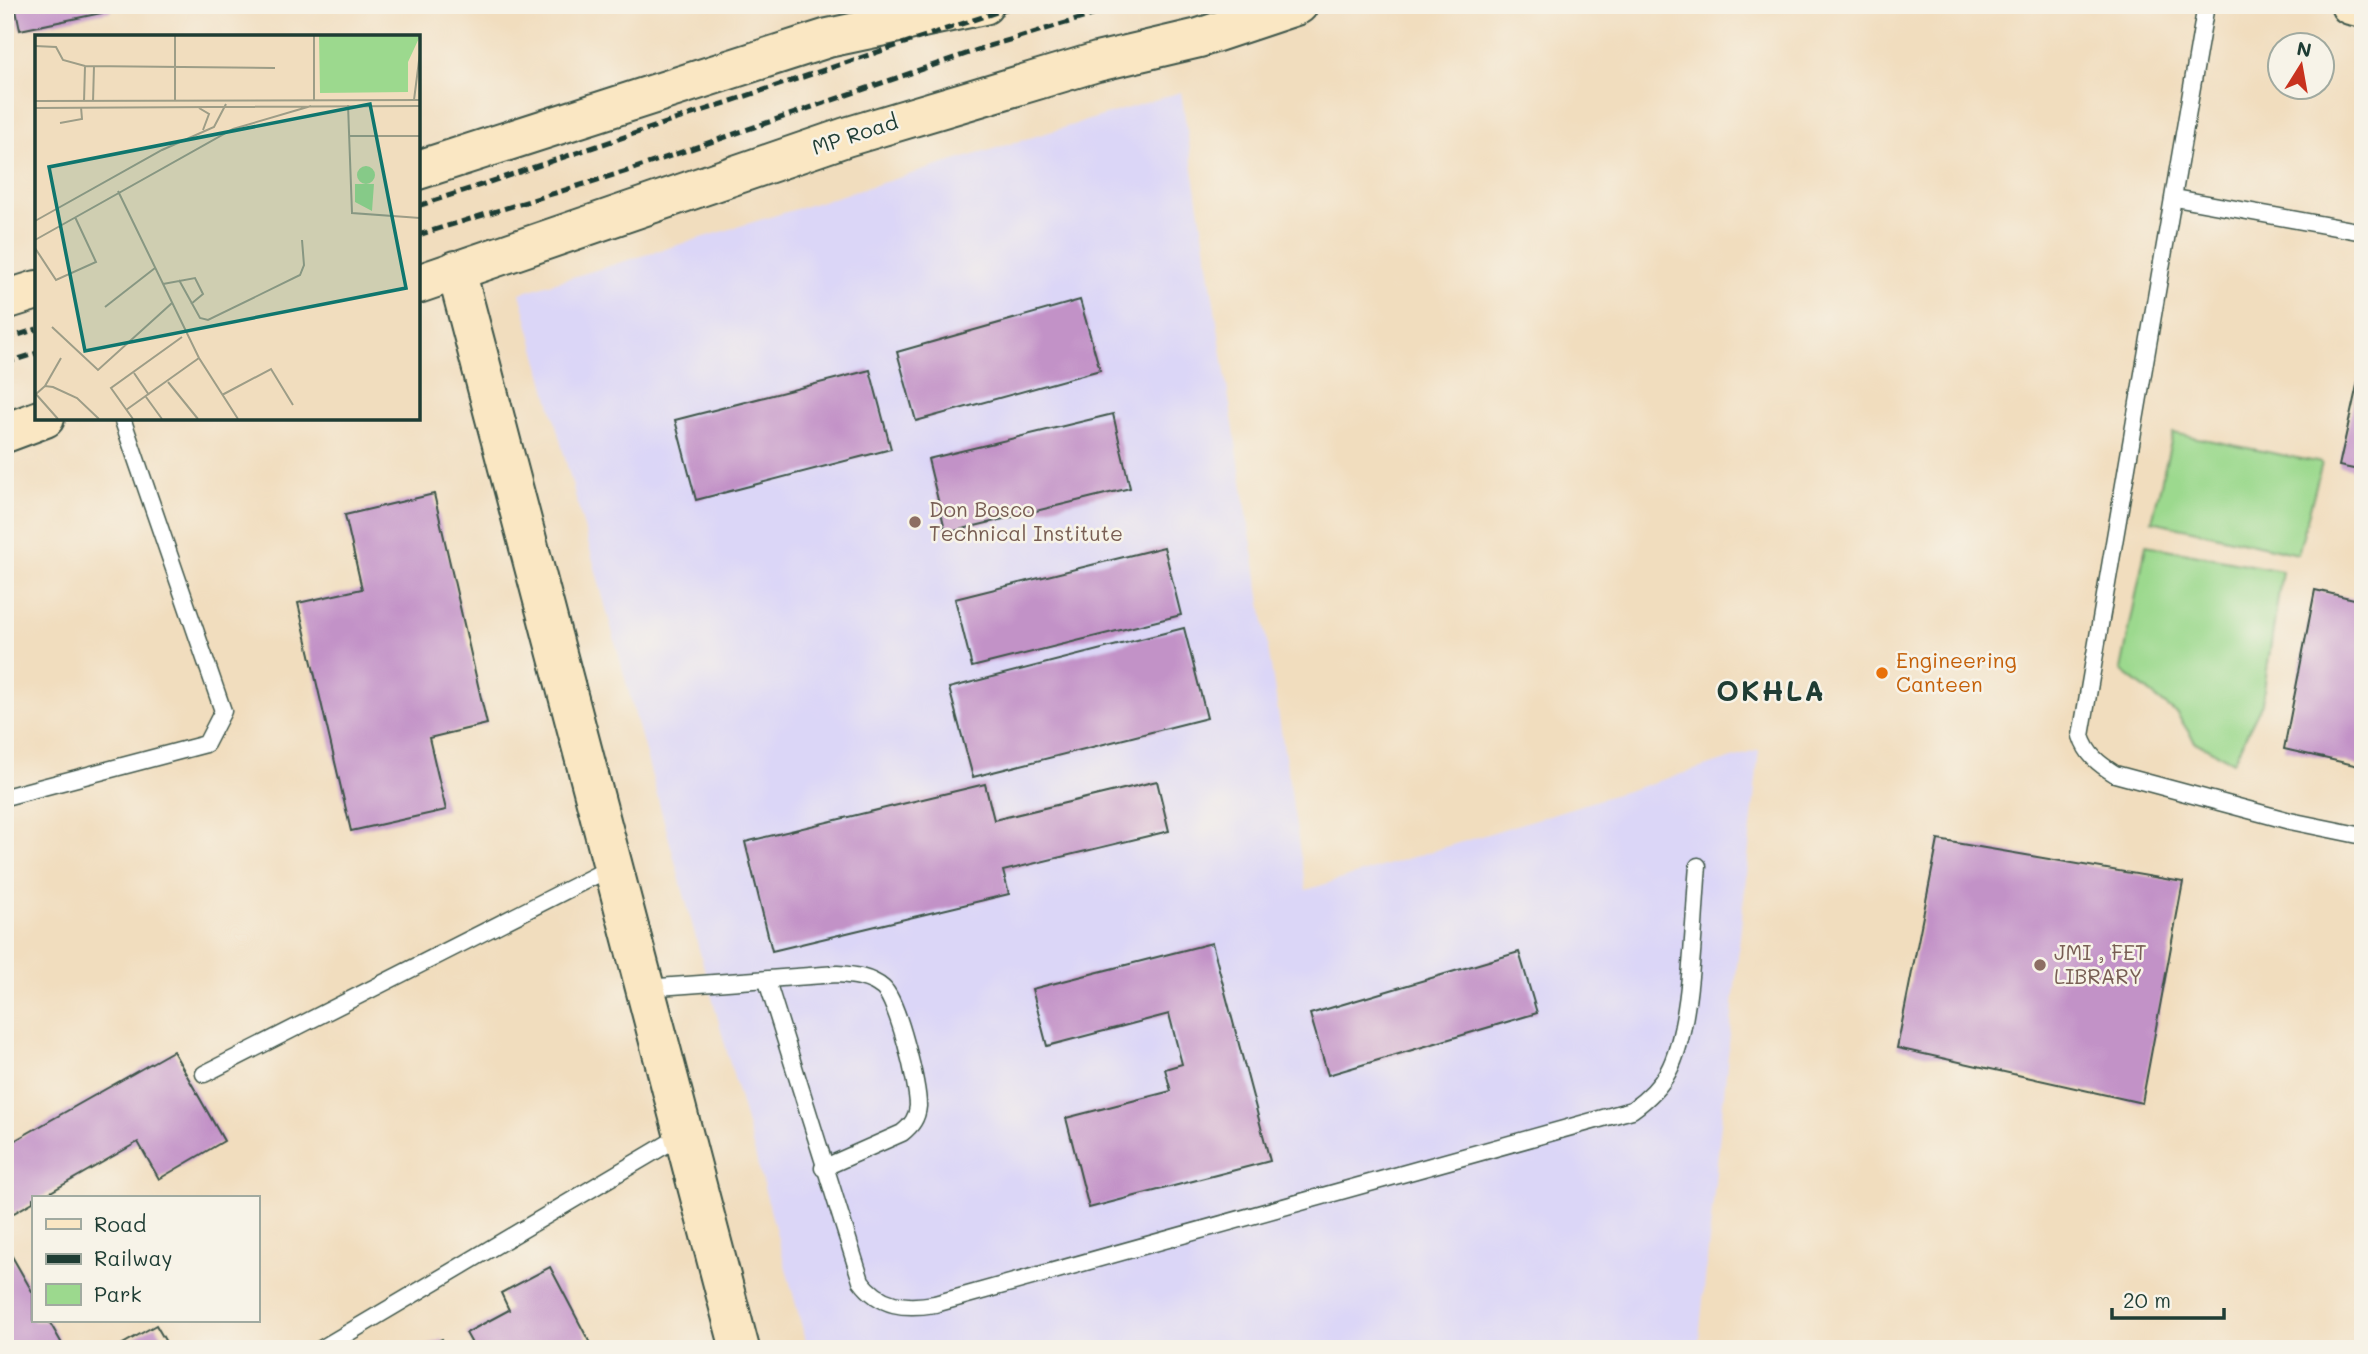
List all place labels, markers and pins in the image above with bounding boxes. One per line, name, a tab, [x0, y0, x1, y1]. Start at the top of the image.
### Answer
place label: Don Bosco Technical Institute	[929, 495, 1123, 546]
marker: Don Bosco Technical Institute	[907, 514, 923, 530]
place label: Engineering Canteen	[1896, 646, 2017, 697]
marker: Engineering Canteen	[1874, 665, 1890, 681]
place label: JMI , FET LIBRARY	[2054, 938, 2147, 989]
marker: JMI , FET LIBRARY	[2032, 957, 2048, 973]

